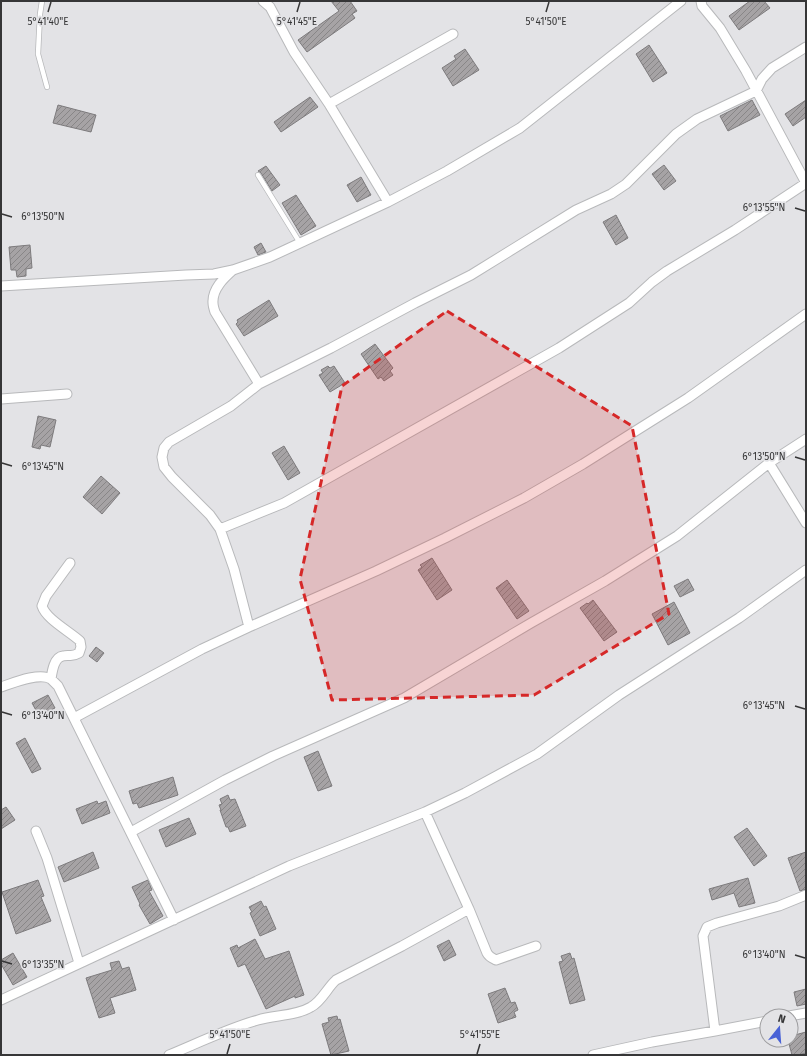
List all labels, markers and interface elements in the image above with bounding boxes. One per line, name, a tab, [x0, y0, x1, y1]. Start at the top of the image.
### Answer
text: 5°41'40"E	[27, 16, 69, 28]
text: 5°41'45"E	[277, 16, 317, 28]
text: 5°41'50"E	[525, 16, 567, 28]
text: 6°13'55"N	[743, 202, 785, 214]
text: 6°13'50"N	[21, 211, 65, 223]
text: 6°13'50"N	[742, 451, 786, 463]
text: 6°13'45"N	[22, 461, 64, 473]
text: 6°13'45"N	[743, 700, 785, 712]
text: 6°13'40"N	[21, 710, 65, 722]
text: 6°13'40"N	[742, 949, 786, 961]
text: 6°13'35"N	[22, 959, 64, 971]
north arrow	[759, 1008, 799, 1048]
text: N	[776, 1012, 787, 1026]
text: 5°41'50"E	[209, 1029, 251, 1041]
text: 5°41'55"E	[460, 1029, 500, 1041]

